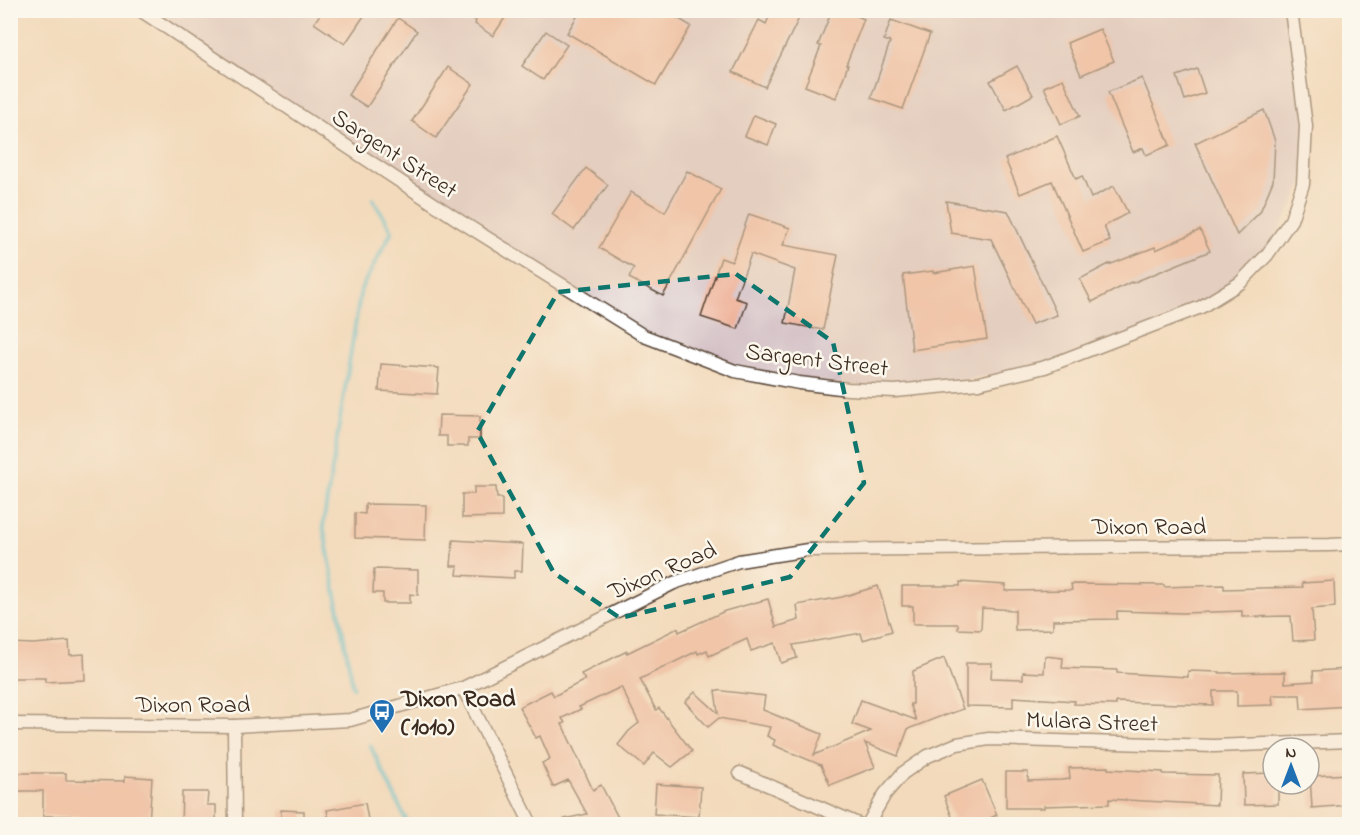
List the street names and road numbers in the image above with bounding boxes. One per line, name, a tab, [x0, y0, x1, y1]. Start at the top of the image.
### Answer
street label: Sargent Street	[324, 101, 463, 209]
street label: Sargent Street	[743, 335, 890, 388]
street label: Dixon Road	[1091, 511, 1207, 546]
street label: Dixon Road	[603, 534, 723, 611]
street label: Dixon Road	[135, 689, 251, 724]
street label: Mulara Street	[1025, 704, 1159, 743]

